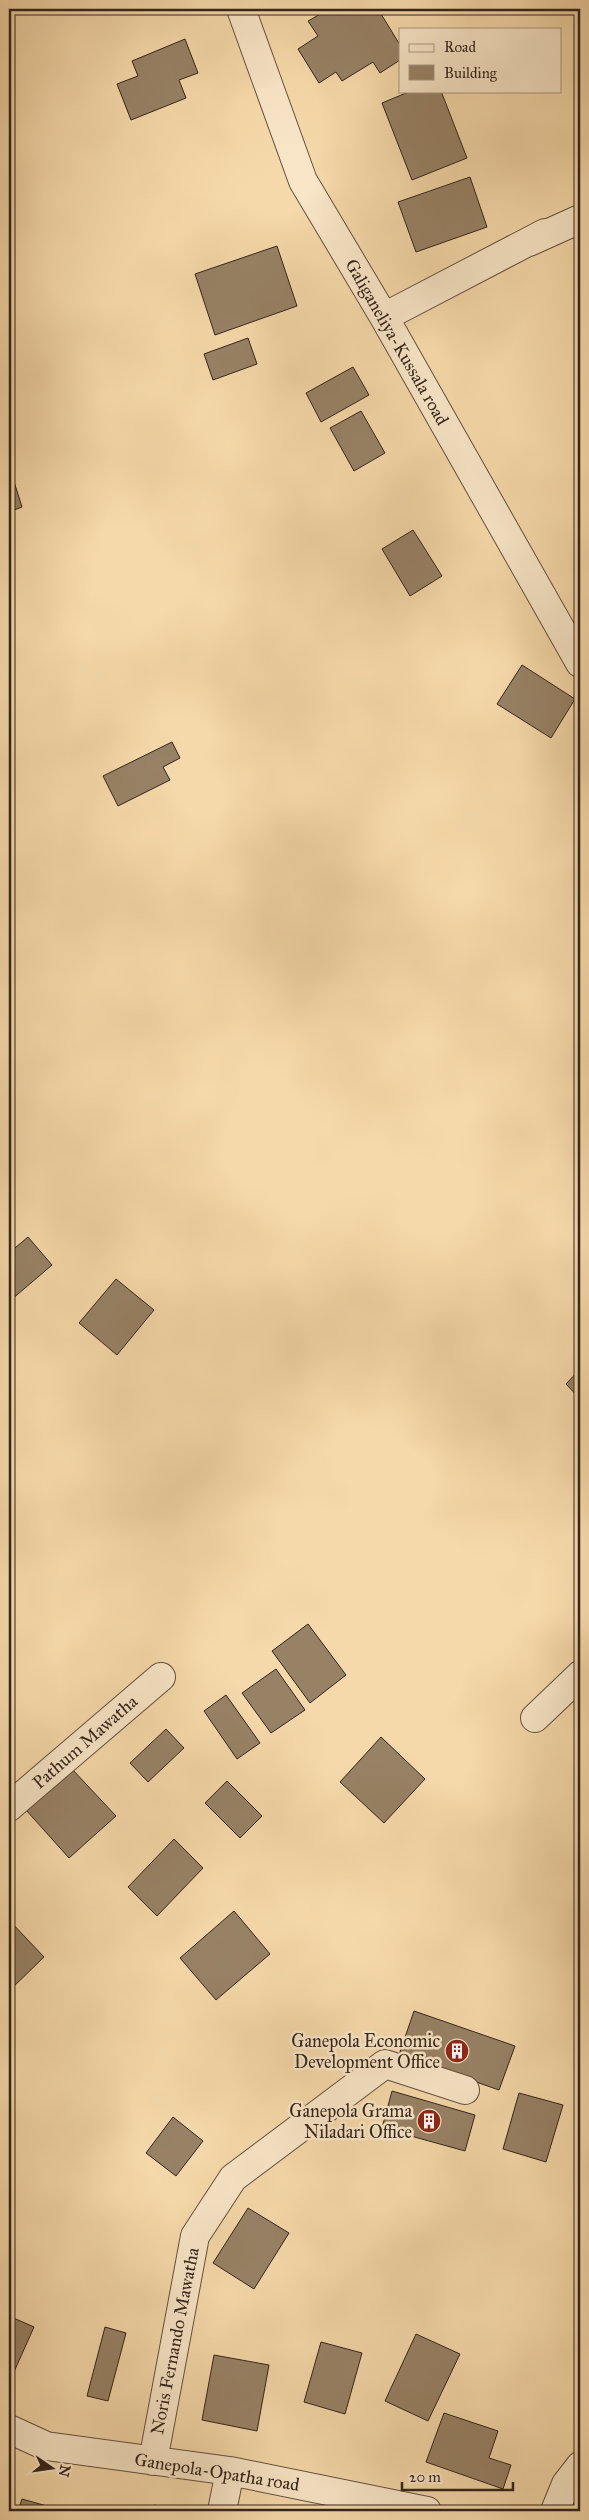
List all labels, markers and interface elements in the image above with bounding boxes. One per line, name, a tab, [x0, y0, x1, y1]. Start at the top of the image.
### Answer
legend	[399, 28, 562, 92]
text: Road	[444, 38, 476, 56]
text: Building	[444, 64, 498, 82]
street label: Galiganeliya-Kussala road	[340, 255, 454, 430]
street label: Pathum Mawatha	[28, 1690, 142, 1794]
place label: Ganepola Economic Development Office	[291, 2030, 440, 2073]
building icon: Ganepola Economic Development Office	[444, 2038, 470, 2064]
place label: Ganepola Grama Niladari Office	[289, 2100, 412, 2143]
building icon: Ganepola Grama Niladari Office	[416, 2108, 442, 2134]
street label: Noris Fernando Mawatha	[146, 2245, 204, 2437]
north arrow	[28, 2442, 78, 2492]
street label: Ganepola-Opatha road	[133, 2448, 301, 2496]
scale bar	[402, 2460, 513, 2492]
text: N	[55, 2463, 74, 2479]
text: 20 m	[409, 2468, 441, 2486]

